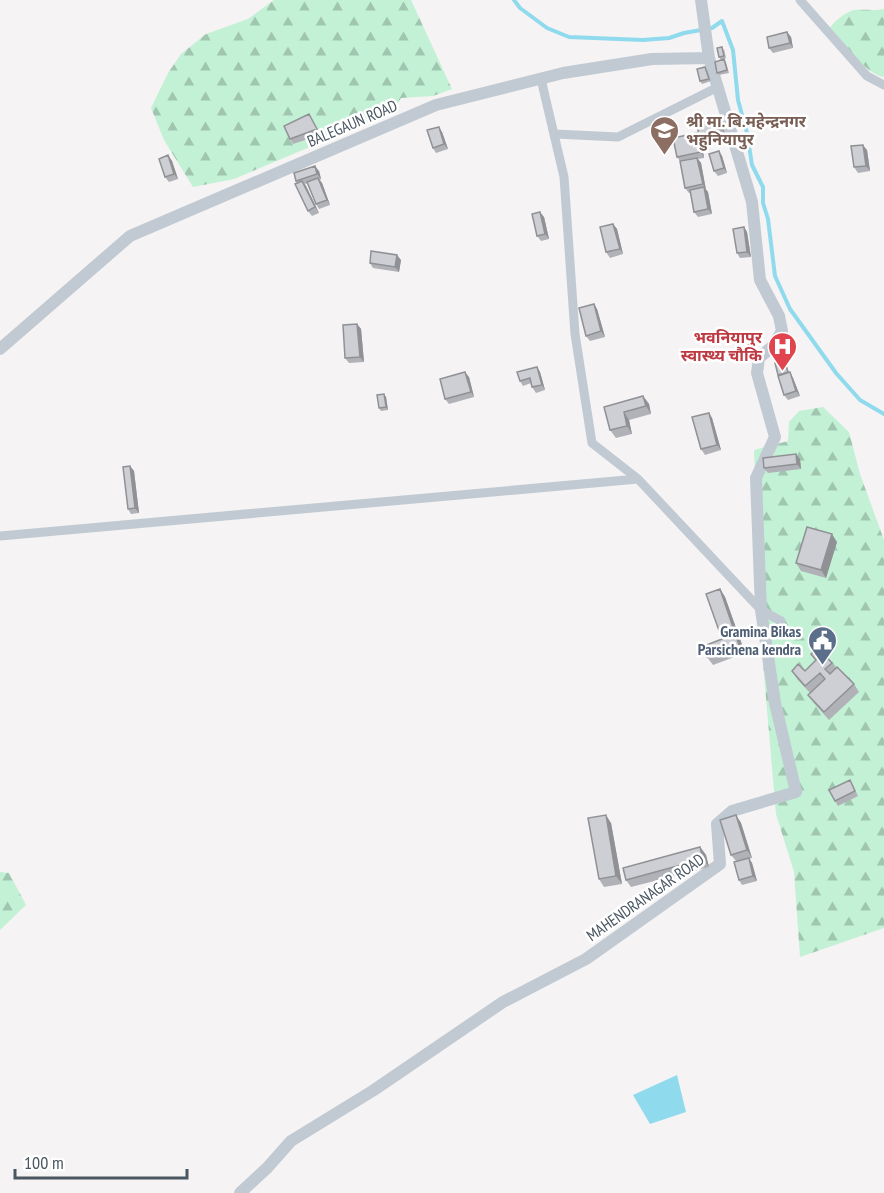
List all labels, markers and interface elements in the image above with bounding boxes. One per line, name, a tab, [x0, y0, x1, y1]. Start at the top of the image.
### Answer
street label: BALEGAUN ROAD	[304, 95, 400, 151]
place label: श्री मा. बि.महेन्द्रनगर भहुनियापुर	[686, 111, 807, 151]
school or university icon: श्री मा. बि.महेन्द्रनगर भहुनियापुर	[649, 114, 681, 156]
place label: भवनियापुर स्वास्थ्य चाैकि	[681, 327, 763, 365]
hospital icon: भवनियापुर स्वास्थ्य चाैकि	[767, 330, 799, 372]
place label: Gramina Bikas Parsichena kendra	[698, 621, 801, 659]
public building icon: Gramina Bikas Parsichena kendra	[806, 624, 838, 666]
street label: MAHENDRANAGAR ROAD	[582, 849, 708, 945]
scale bar	[15, 1142, 188, 1180]
text: 100 m	[24, 1151, 64, 1174]

